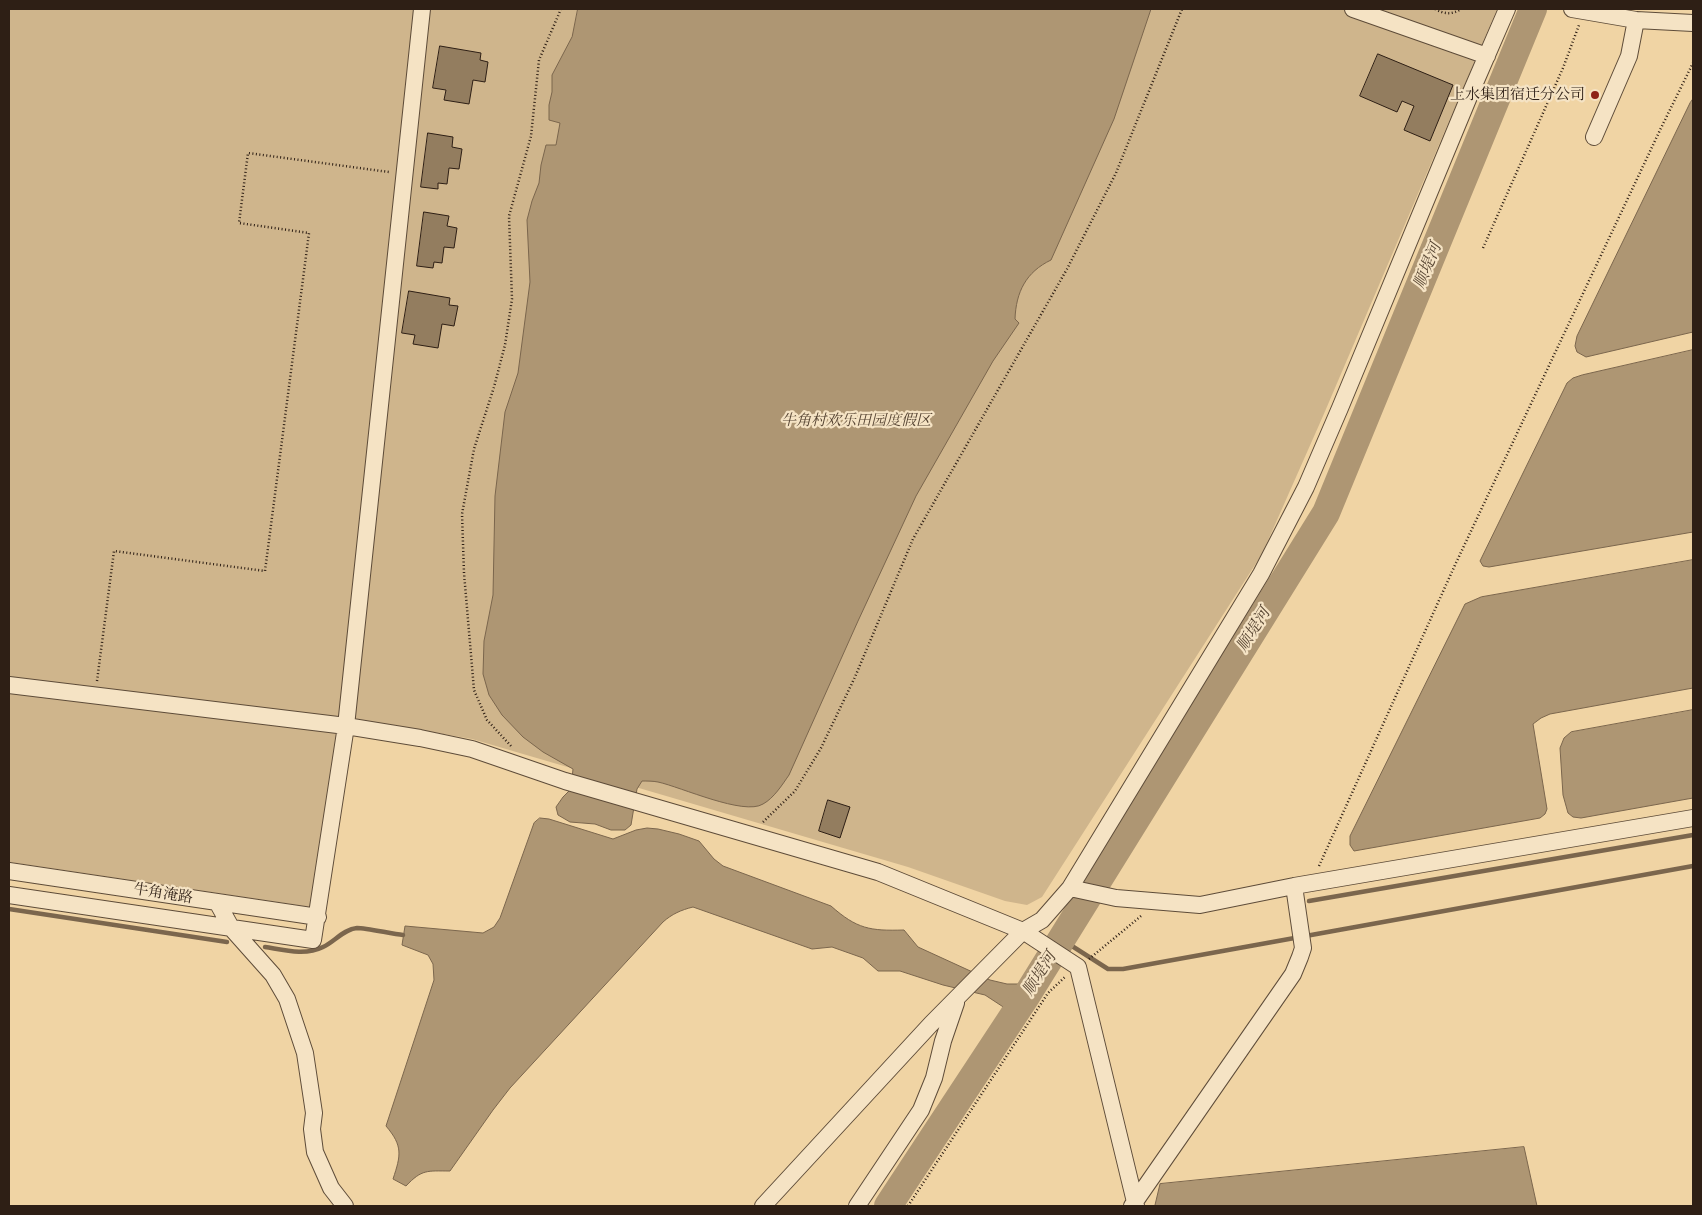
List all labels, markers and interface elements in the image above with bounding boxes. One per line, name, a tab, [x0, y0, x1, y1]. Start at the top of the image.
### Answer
place label: 上水集团宿迁分公司	[1450, 86, 1585, 104]
marker: 上水集团宿迁分公司	[1589, 89, 1601, 101]
water label: 顺堤河	[1410, 240, 1446, 292]
park label: 牛角村欢乐田园度假区	[781, 412, 931, 430]
water label: 顺堤河	[1233, 605, 1275, 655]
street label: 牛角淹路	[132, 880, 194, 908]
water label: 顺堤河	[1019, 949, 1061, 999]

